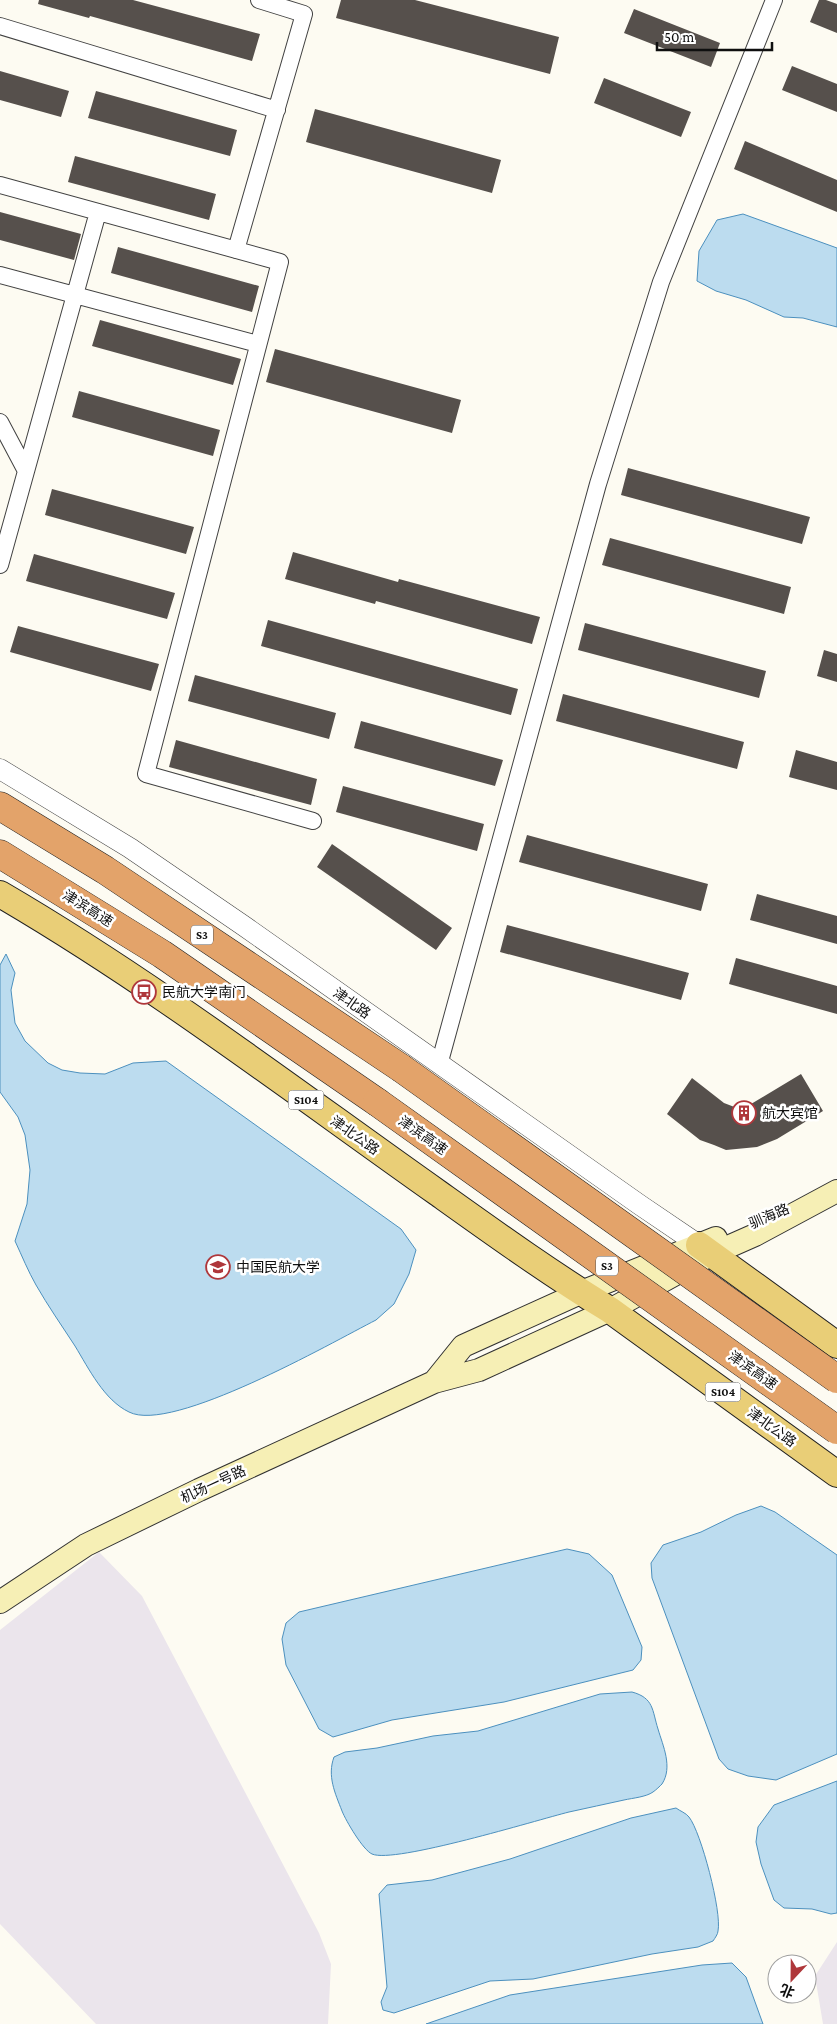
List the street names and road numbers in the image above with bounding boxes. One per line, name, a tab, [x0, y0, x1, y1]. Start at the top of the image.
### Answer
street label: 津滨高速	[60, 886, 116, 930]
road number: S3	[191, 926, 213, 944]
street label: 津北路	[330, 984, 374, 1022]
road number: S104	[288, 1090, 324, 1110]
street label: 津北公路	[327, 1112, 383, 1158]
street label: 津滨高速	[395, 1112, 451, 1158]
street label: 驯海路	[747, 1200, 791, 1232]
road number: S3	[596, 1256, 618, 1276]
street label: 津滨高速	[725, 1347, 781, 1393]
road number: S104	[706, 1382, 740, 1401]
street label: 津北公路	[745, 1404, 799, 1450]
street label: 机场一号路	[178, 1462, 248, 1506]

